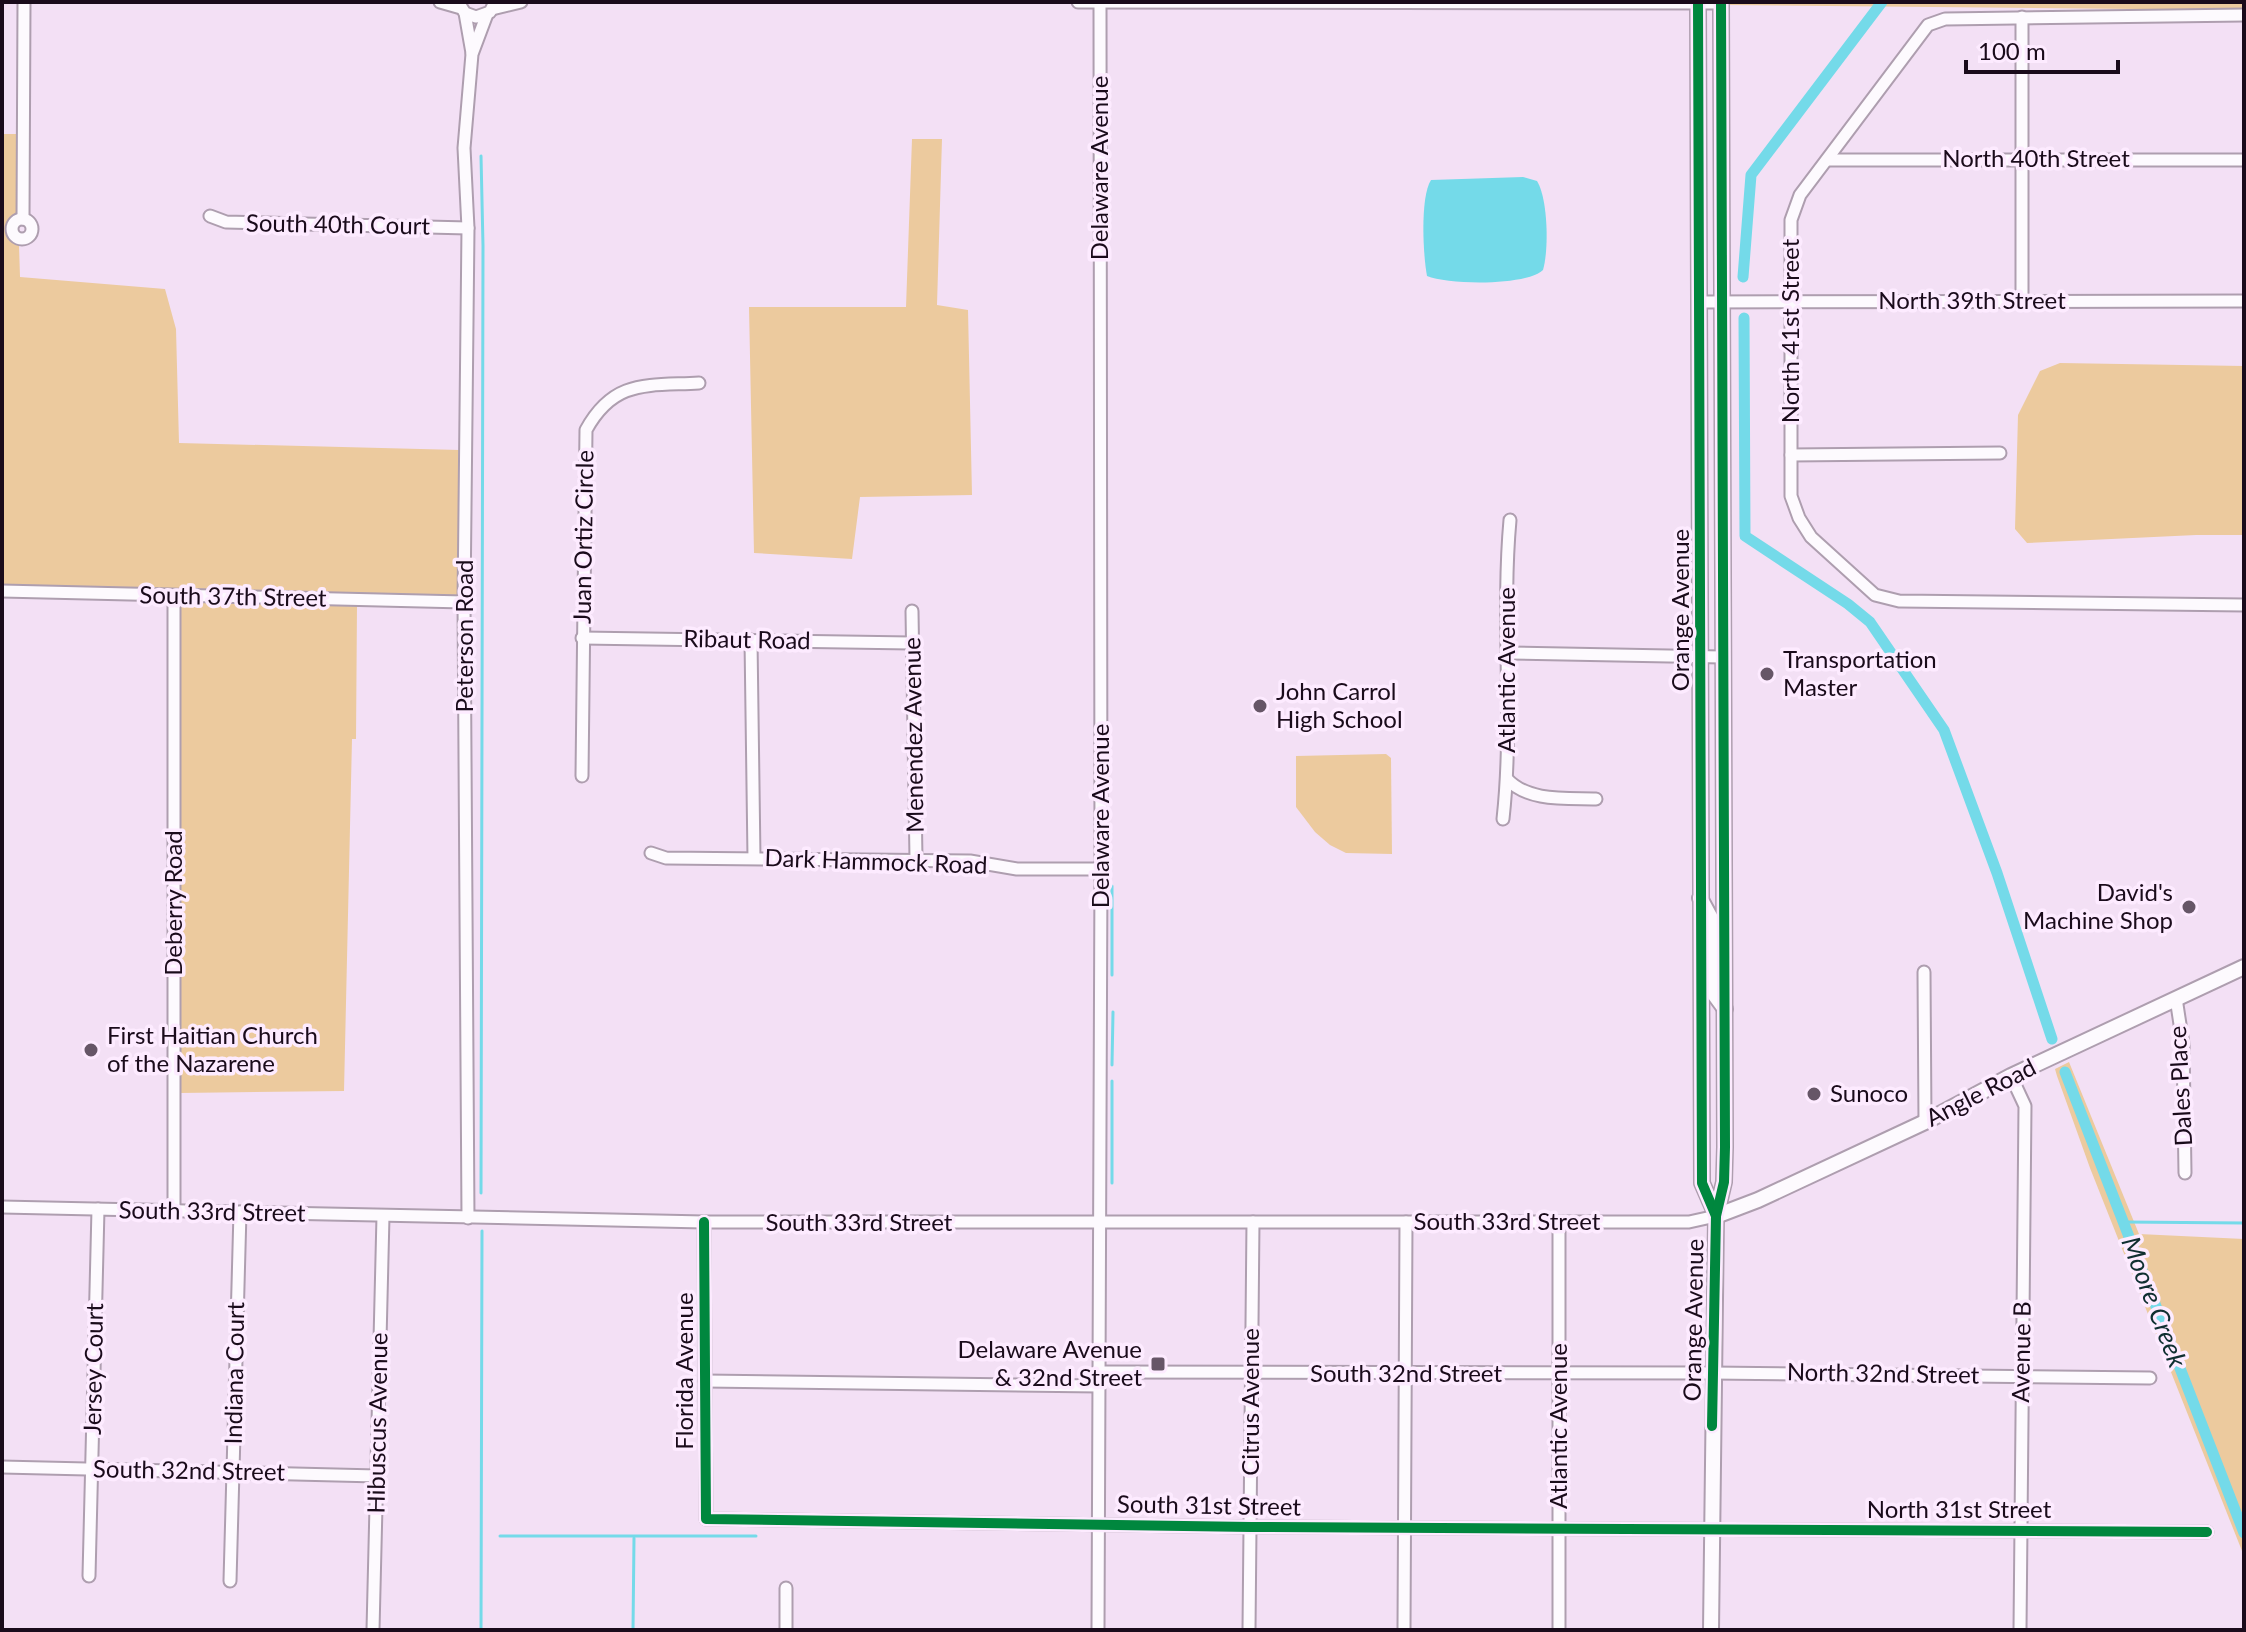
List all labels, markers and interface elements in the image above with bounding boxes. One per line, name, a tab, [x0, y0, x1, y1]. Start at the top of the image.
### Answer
scale bar	[1966, 24, 2118, 74]
text: 100 m	[1978, 36, 2046, 65]
street label: Delaware Avenue	[1084, 76, 1113, 260]
street label: North 40th Street	[1942, 143, 2130, 172]
street label: South 40th Court	[246, 207, 431, 240]
street label: North 41st Street	[1775, 238, 1804, 423]
street label: North 39th Street	[1878, 285, 2066, 314]
street label: Juan Ortiz Circle	[566, 450, 599, 624]
street label: Orange Avenue	[1665, 529, 1694, 691]
street label: Peterson Road	[449, 559, 478, 713]
street label: South 37th Street	[139, 579, 327, 612]
street label: Atlantic Avenue	[1491, 587, 1520, 753]
street label: Ribaut Road	[683, 623, 811, 654]
street label: Menendez Avenue	[896, 637, 929, 833]
place label: Transportation Master	[1783, 644, 1937, 701]
marker: Transportation Master	[1758, 665, 1776, 683]
place label: John Carrol High School	[1276, 676, 1403, 733]
marker: John Carrol High School	[1251, 697, 1269, 715]
street label: Delaware Avenue	[1085, 724, 1114, 908]
street label: Deberry Road	[158, 830, 187, 976]
street label: Dark Hammock Road	[764, 842, 988, 879]
place label: David's Machine Shop	[2023, 877, 2173, 934]
marker: David's Machine Shop	[2180, 898, 2198, 916]
place label: First Haitian Church of the Nazarene	[107, 1020, 318, 1077]
street label: Dales Place	[2162, 1025, 2197, 1147]
marker: First Haitian Church of the Nazarene	[82, 1041, 100, 1059]
street label: Angle Road	[1920, 1052, 2040, 1132]
place label: Sunoco	[1830, 1078, 1908, 1107]
marker: Sunoco	[1805, 1085, 1823, 1103]
street label: South 33rd Street	[118, 1194, 306, 1227]
street label: South 33rd Street	[1414, 1206, 1601, 1235]
street label: South 33rd Street	[766, 1207, 953, 1236]
water label: Moore Creek	[2115, 1232, 2195, 1372]
street label: Orange Avenue	[1677, 1238, 1708, 1402]
street label: Florida Avenue	[669, 1292, 698, 1450]
street label: Indiana Court	[218, 1301, 249, 1445]
street label: Avenue B	[2005, 1301, 2036, 1403]
street label: Jersey Court	[77, 1302, 108, 1435]
street label: Citrus Avenue	[1235, 1328, 1264, 1476]
street label: Hibuscus Avenue	[360, 1332, 393, 1514]
place label: Delaware Avenue & 32nd Street	[957, 1334, 1142, 1391]
street label: Atlantic Avenue	[1543, 1343, 1572, 1509]
marker: Delaware Avenue & 32nd Street	[1149, 1355, 1167, 1373]
street label: North 32nd Street	[1787, 1356, 1980, 1389]
street label: South 32nd Street	[1310, 1358, 1502, 1387]
street label: South 32nd Street	[93, 1453, 286, 1486]
street label: South 31st Street	[1117, 1488, 1302, 1521]
street label: North 31st Street	[1867, 1494, 2052, 1523]

